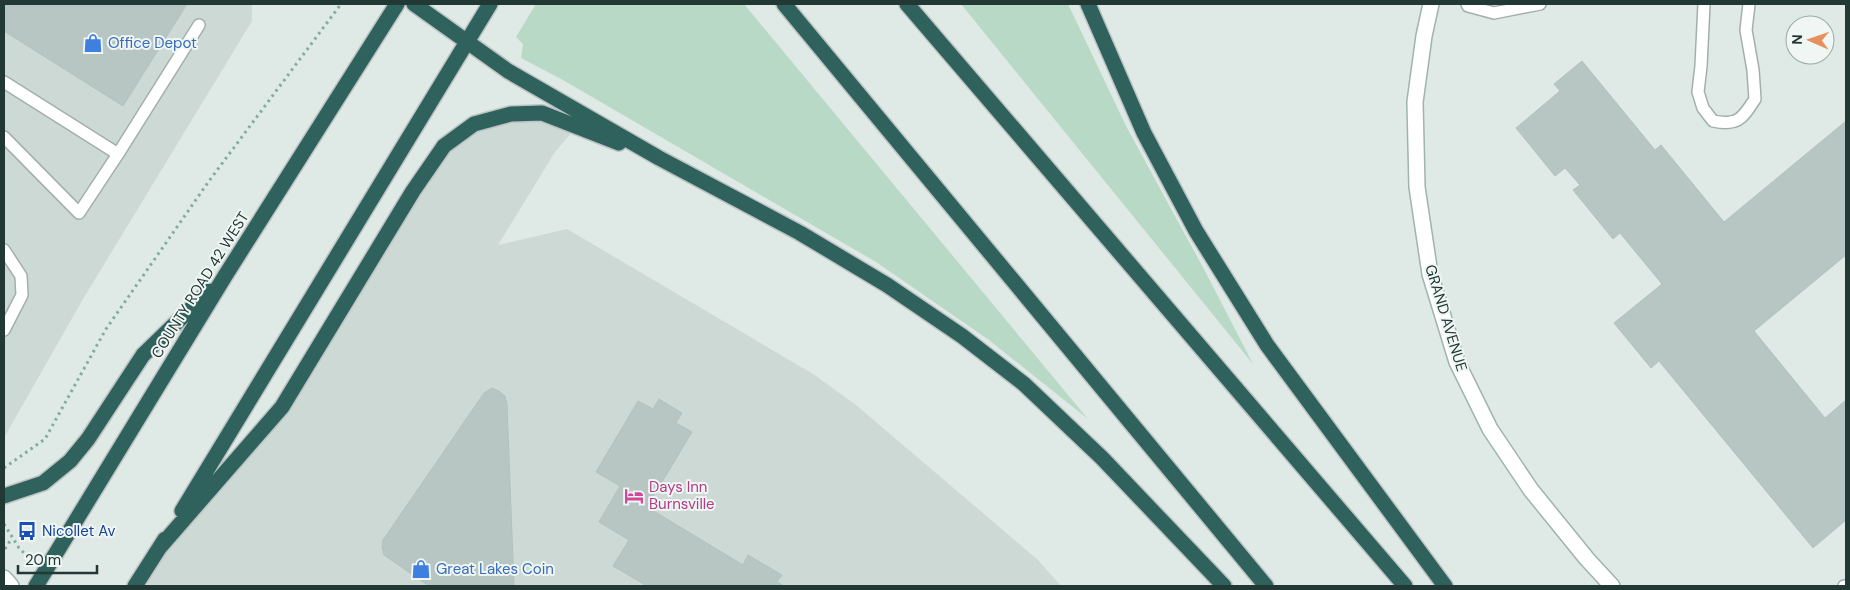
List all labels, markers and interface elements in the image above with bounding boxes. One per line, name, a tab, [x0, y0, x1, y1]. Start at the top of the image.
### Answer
north arrow	[1785, 15, 1835, 65]
shop icon: Office Depot	[82, 32, 104, 54]
place label: Office Depot	[108, 33, 197, 53]
text: N	[1788, 34, 1806, 45]
street label: COUNTY ROAD 42 WEST	[147, 208, 253, 362]
street label: GRAND AVENUE	[1420, 262, 1472, 374]
place label: Days Inn Burnsville	[649, 477, 715, 514]
hotel icon: Days Inn Burnsville	[623, 485, 645, 507]
bus stop icon: Nicollet Av	[16, 520, 38, 542]
place label: Nicollet Av	[42, 521, 115, 541]
scale bar	[18, 542, 96, 574]
text: 20 m	[25, 550, 61, 570]
shop icon: Great Lakes Coin	[410, 558, 432, 580]
place label: Great Lakes Coin	[436, 559, 554, 579]

